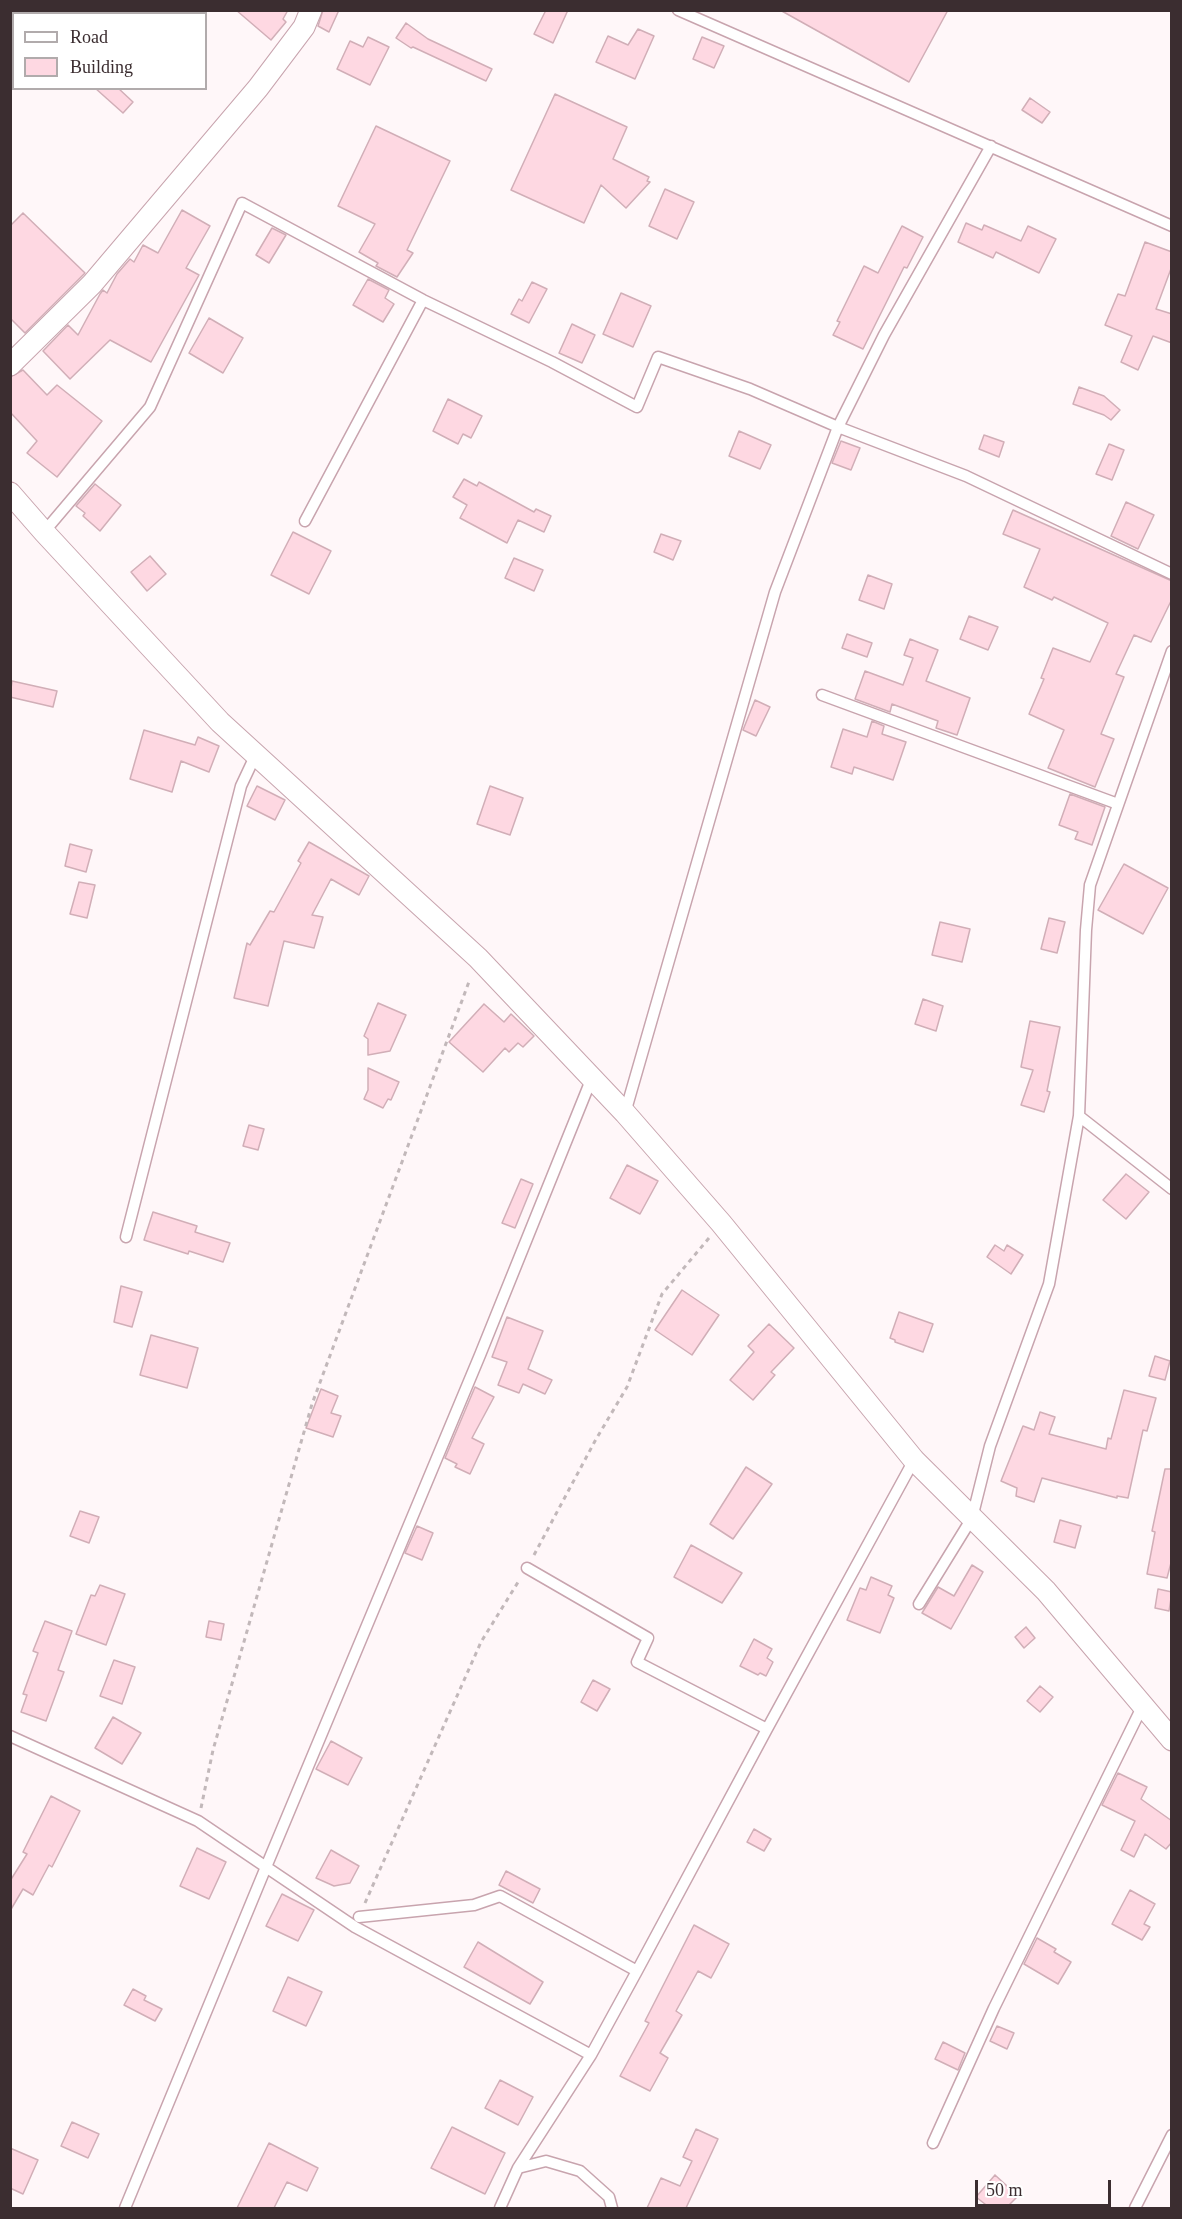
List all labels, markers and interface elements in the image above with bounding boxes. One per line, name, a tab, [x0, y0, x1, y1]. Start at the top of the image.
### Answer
legend	[12, 12, 207, 90]
text: Road	[70, 27, 108, 47]
text: Building	[70, 57, 133, 77]
scale bar	[978, 2168, 1114, 2206]
text: 50 m	[986, 2180, 1023, 2200]

